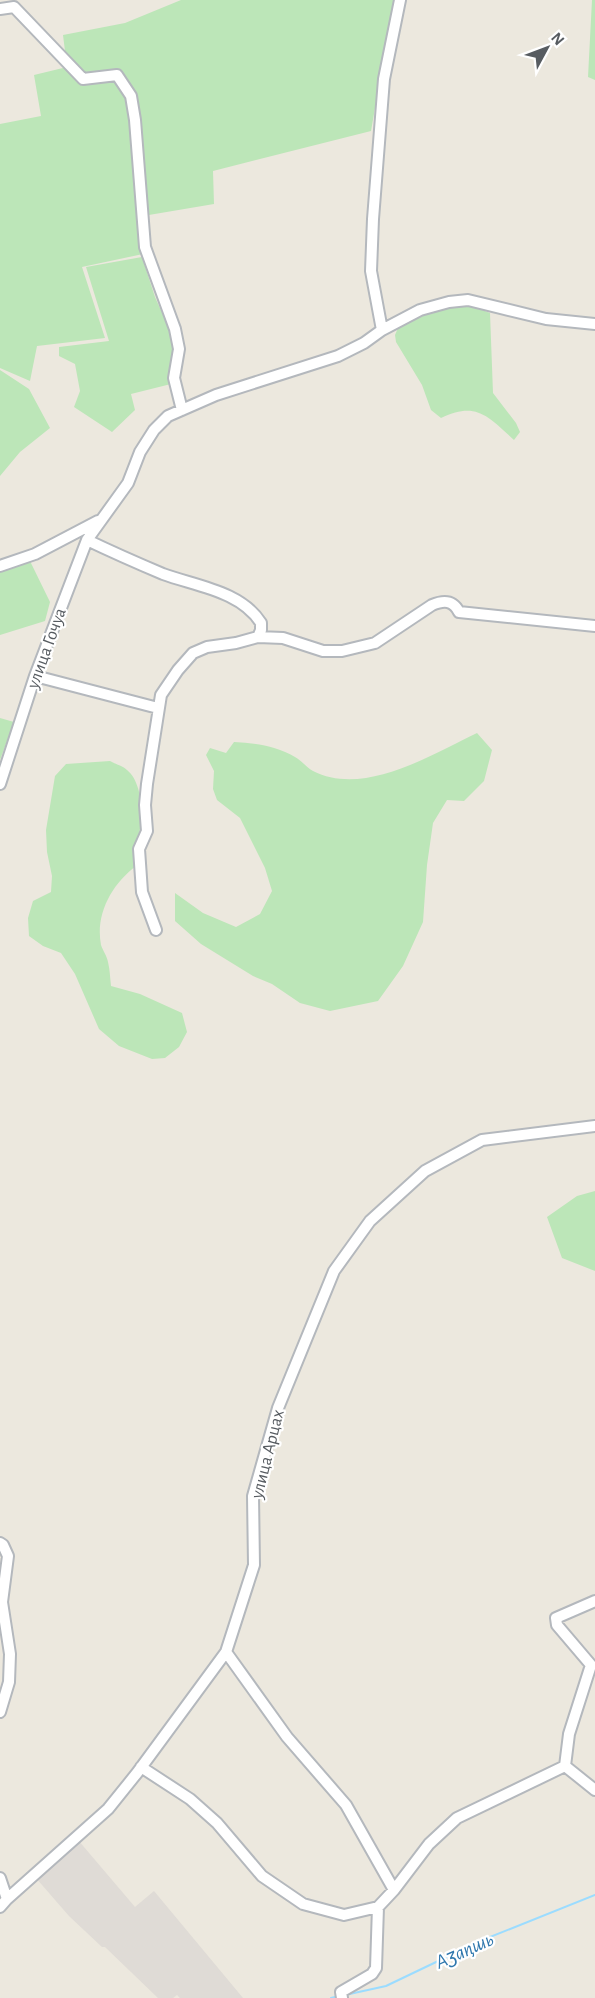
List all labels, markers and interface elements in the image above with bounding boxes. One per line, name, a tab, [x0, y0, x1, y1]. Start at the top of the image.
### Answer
north arrow	[517, 18, 577, 78]
text: N	[548, 29, 567, 48]
street label: улица Гочуа	[24, 606, 70, 692]
street label: улица Арцах	[248, 1408, 288, 1502]
water label: Аӡаԥшь	[431, 1929, 497, 1973]

